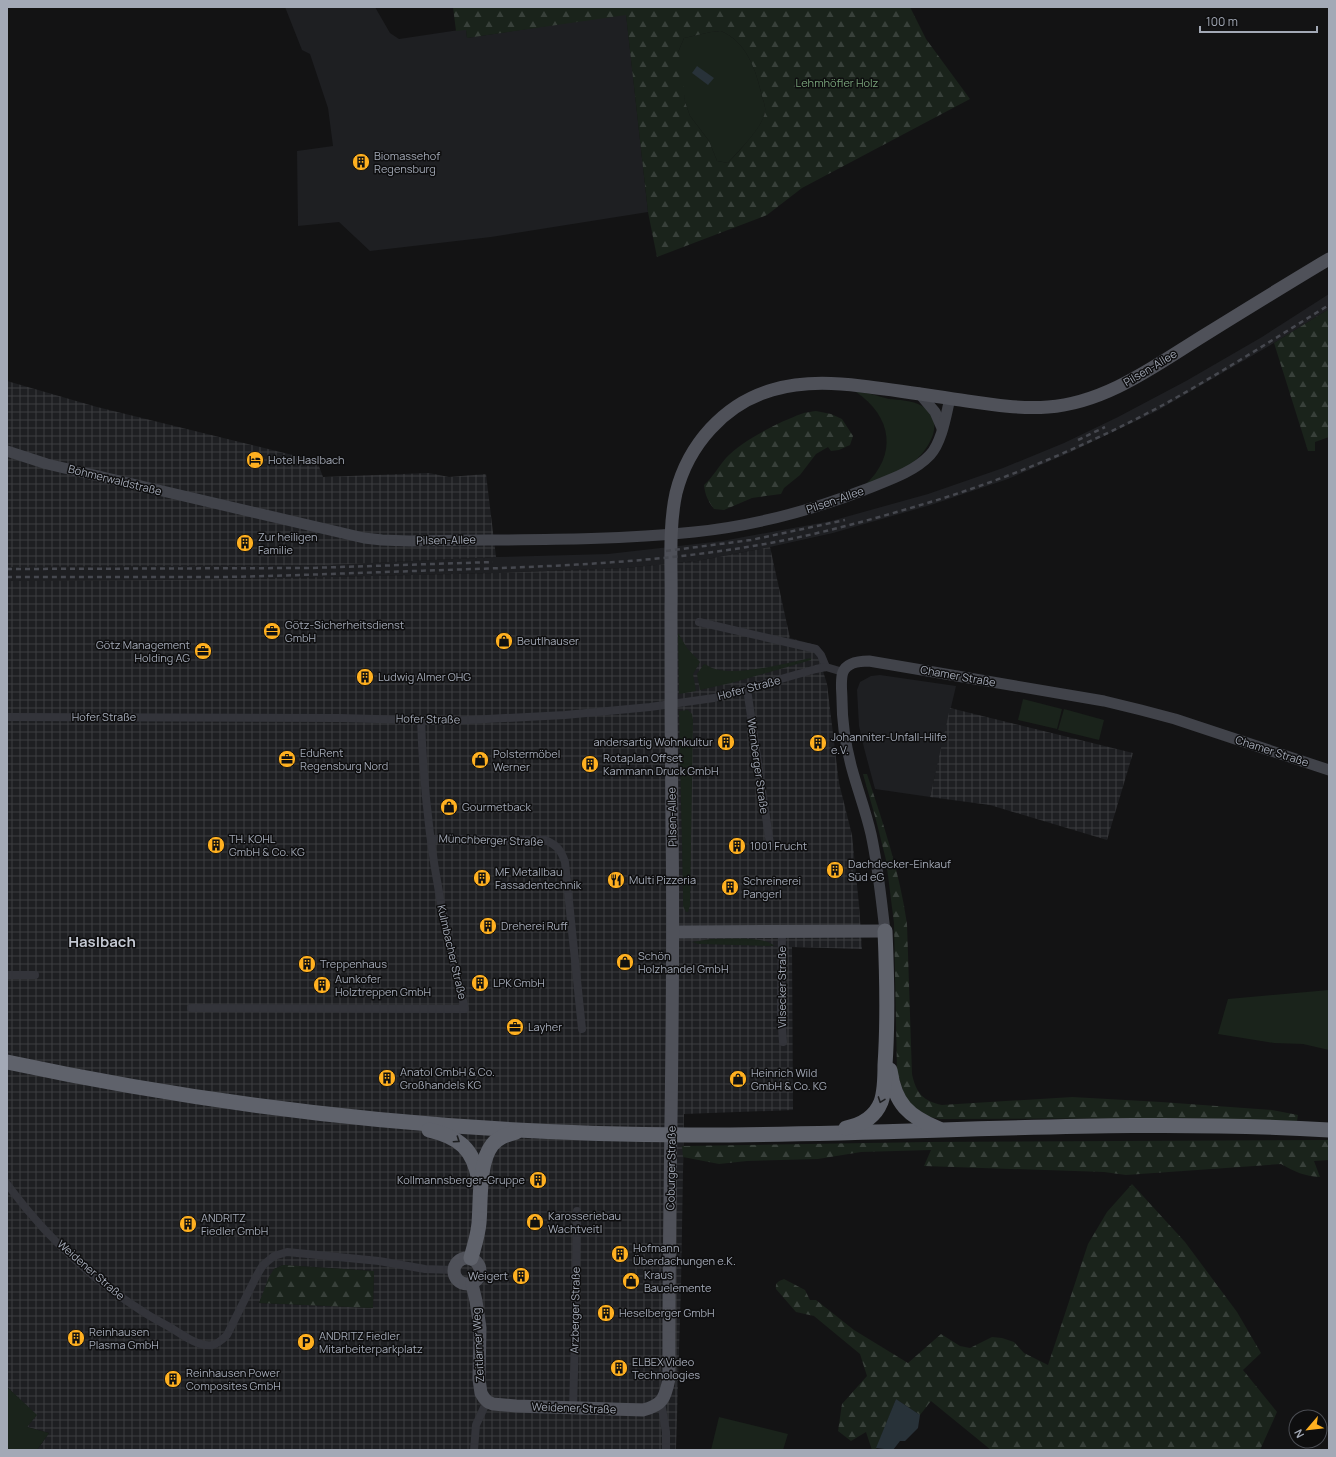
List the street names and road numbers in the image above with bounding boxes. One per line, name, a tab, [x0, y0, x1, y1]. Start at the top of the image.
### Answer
street label: Pilsen-Allee	[1120, 345, 1180, 389]
street label: Böhmerwaldstraße	[67, 461, 164, 499]
street label: Pilsen-Allee	[804, 483, 866, 516]
street label: Pilsen-Allee	[416, 531, 477, 548]
street label: Chamer Straße	[919, 661, 998, 690]
street label: Hofer Straße	[716, 672, 782, 703]
street label: Hofer Straße	[72, 709, 137, 724]
street label: Hofer Straße	[396, 710, 461, 727]
street label: Wernberger Straße	[744, 717, 773, 815]
street label: Chamer Straße	[1233, 732, 1311, 770]
street label: Pilsen-Allee	[663, 786, 680, 847]
street label: Münchberger Straße	[438, 830, 544, 849]
street label: Kulmbacher Straße	[434, 903, 471, 1001]
street label: Vilsecker Straße	[774, 946, 789, 1028]
street label: Coburger Straße	[662, 1125, 679, 1210]
street label: Weidener Straße	[54, 1236, 129, 1303]
street label: Arzberger Straße	[566, 1266, 583, 1353]
street label: Zeitlarner Weg	[468, 1307, 487, 1383]
street label: Weidener Straße	[532, 1399, 617, 1416]

